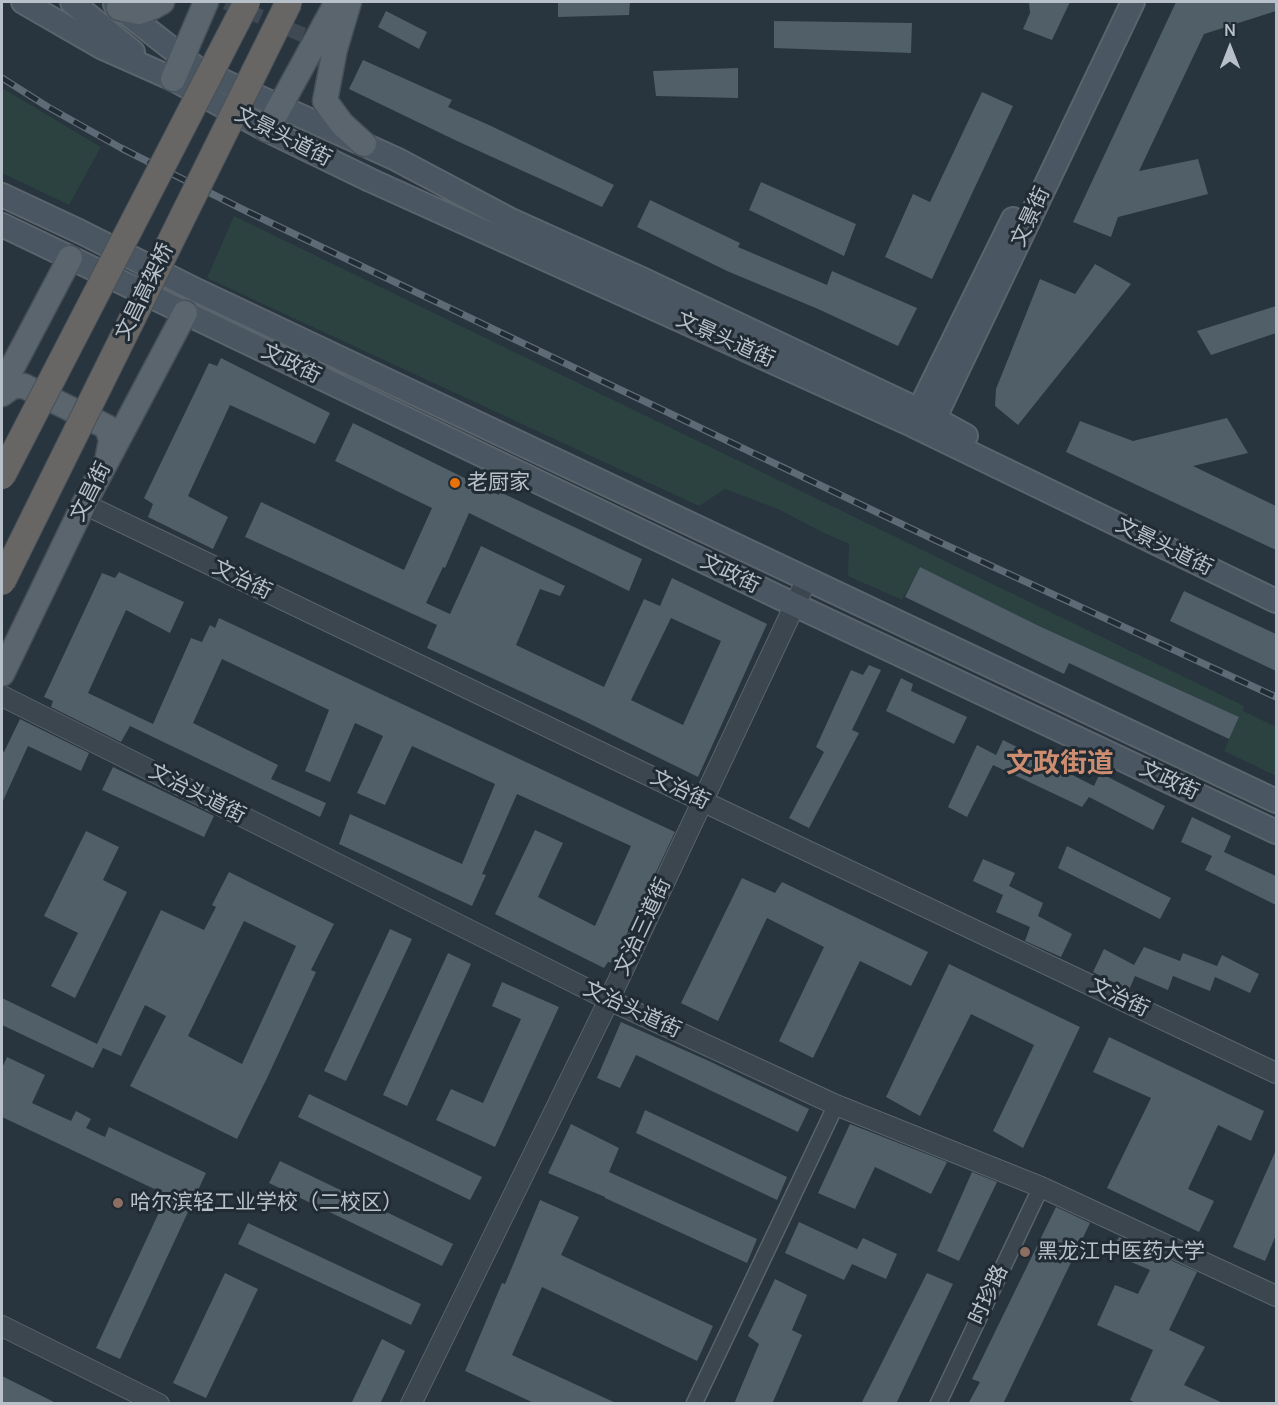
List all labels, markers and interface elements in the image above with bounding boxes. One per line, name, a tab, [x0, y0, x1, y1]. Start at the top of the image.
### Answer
north arrow	[1200, 18, 1260, 78]
text: N	[1224, 19, 1236, 41]
street label: 文景头道街	[231, 102, 335, 172]
street label: 文景街	[1006, 183, 1056, 251]
street label: 文昌高架桥	[111, 239, 179, 345]
street label: 文景头道街	[672, 307, 778, 373]
street label: 文政街	[257, 339, 325, 389]
street label: 文昌街	[65, 458, 117, 526]
place label: 老厨家	[467, 470, 530, 496]
marker: 老厨家	[448, 476, 462, 490]
street label: 文景头道街	[1111, 513, 1217, 581]
street label: 文政街	[696, 549, 764, 599]
street label: 文治街	[208, 555, 276, 605]
district label: 文政街道	[1006, 748, 1114, 780]
street label: 文政街	[1135, 756, 1203, 806]
street label: 文治头道街	[145, 759, 249, 829]
street label: 文治街	[646, 765, 714, 815]
street label: 文治三道街	[609, 874, 677, 980]
street label: 文治街	[1085, 973, 1153, 1023]
street label: 文治头道街	[579, 976, 685, 1044]
place label: 哈尔滨轻工业学校（二校区）	[130, 1190, 403, 1216]
marker: 哈尔滨轻工业学校（二校区）	[111, 1196, 125, 1210]
place label: 黑龙江中医药大学	[1037, 1239, 1205, 1265]
marker: 黑龙江中医药大学	[1018, 1245, 1032, 1259]
street label: 时珍路	[964, 1261, 1014, 1329]

